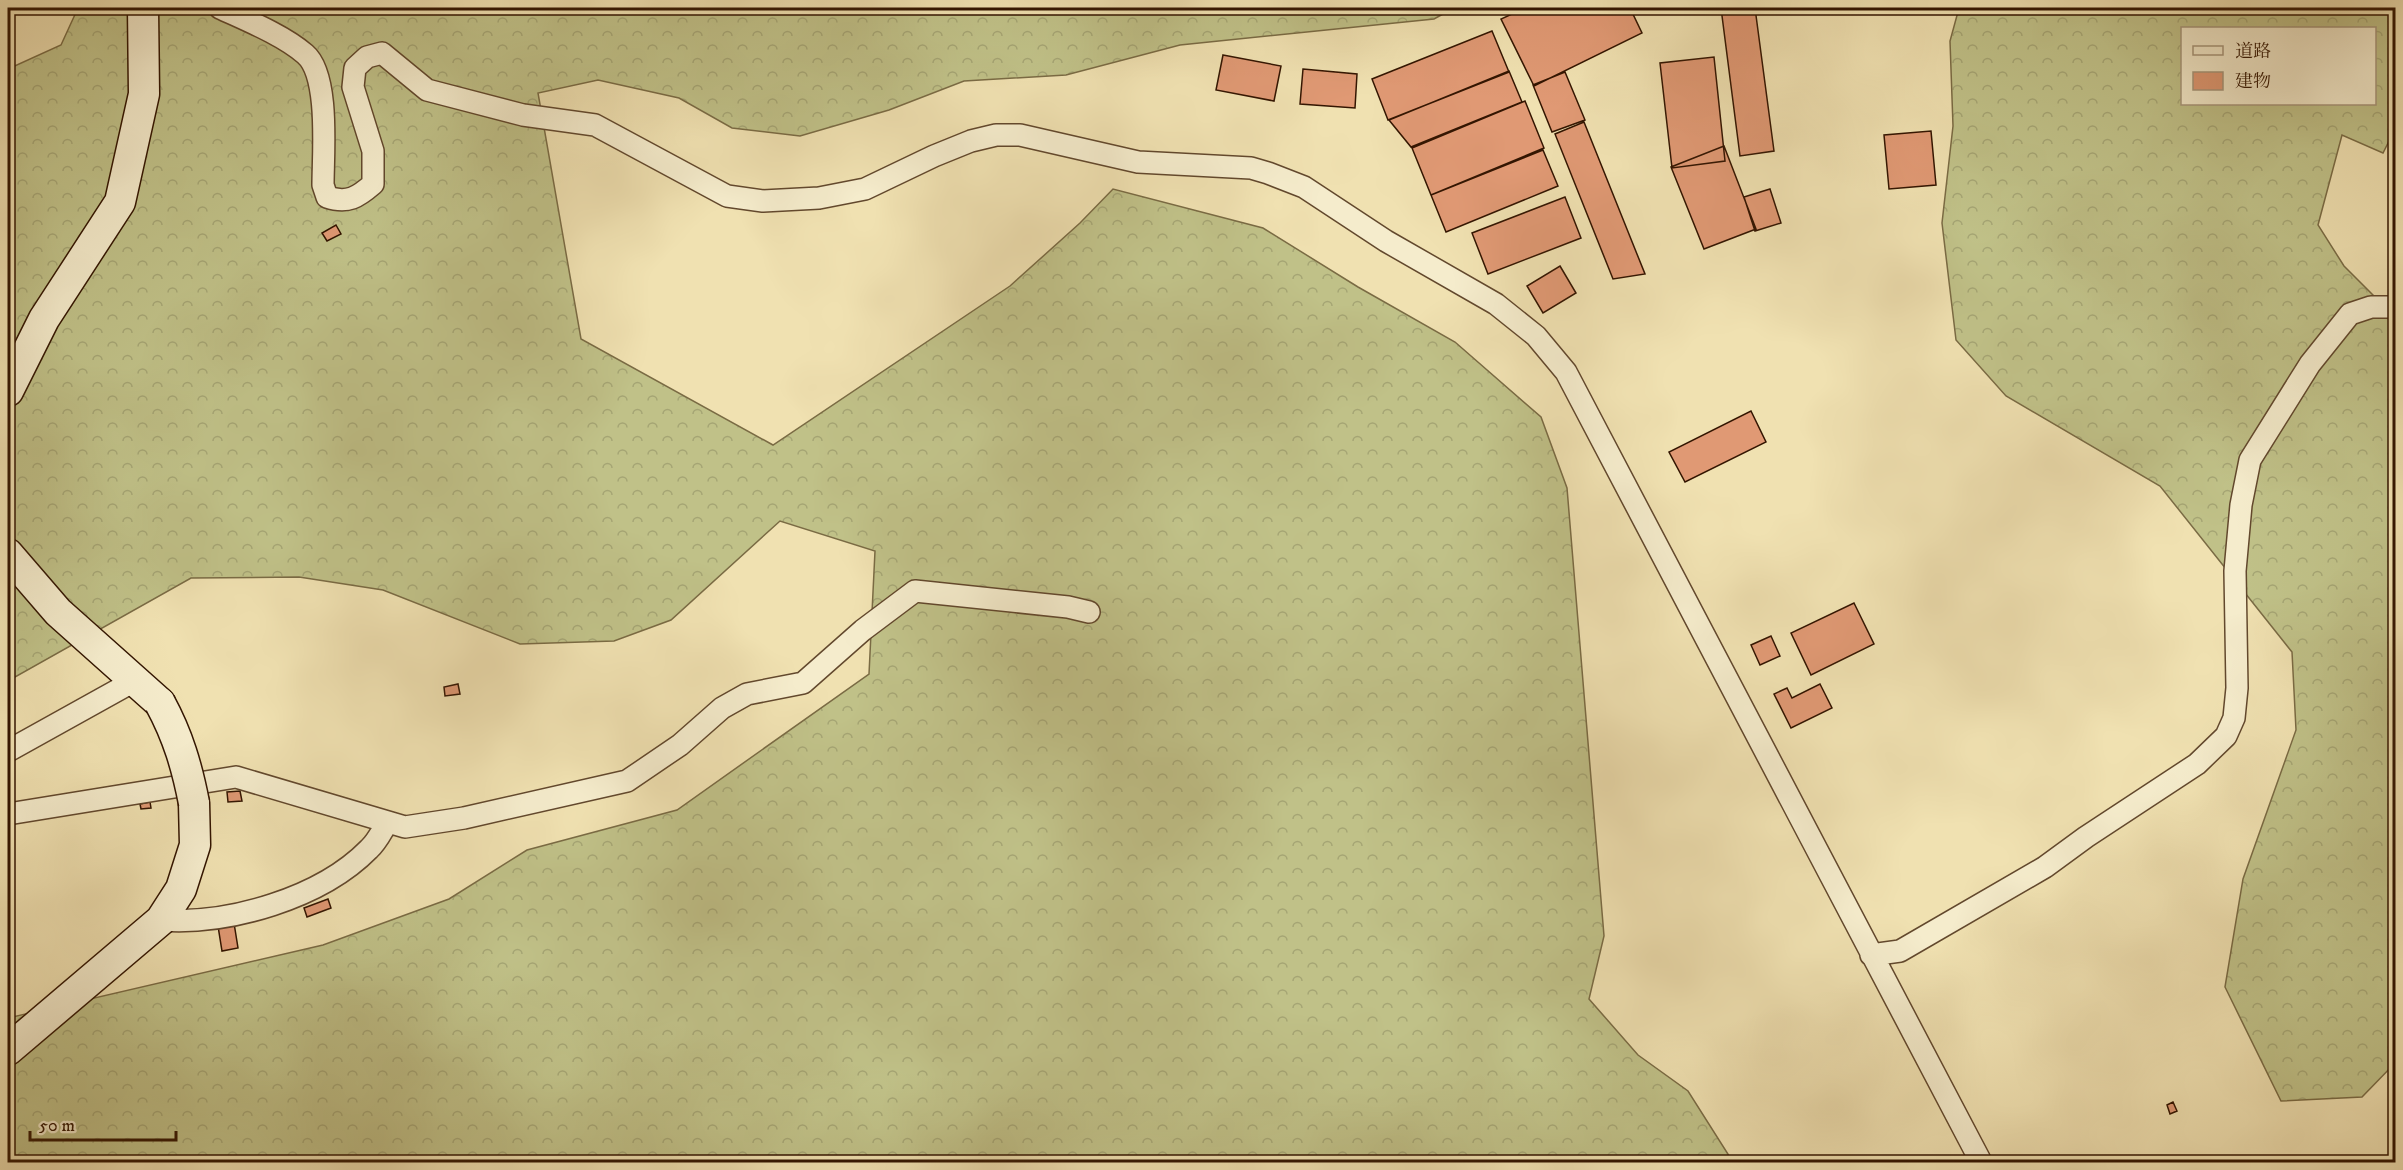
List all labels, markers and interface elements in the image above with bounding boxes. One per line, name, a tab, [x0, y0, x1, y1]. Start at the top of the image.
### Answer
legend	[2181, 27, 2376, 105]
text: 道路	[2235, 41, 2271, 63]
text: 建物	[2235, 71, 2271, 93]
scale bar	[30, 1104, 176, 1142]
text: 50 m	[39, 1115, 75, 1137]

